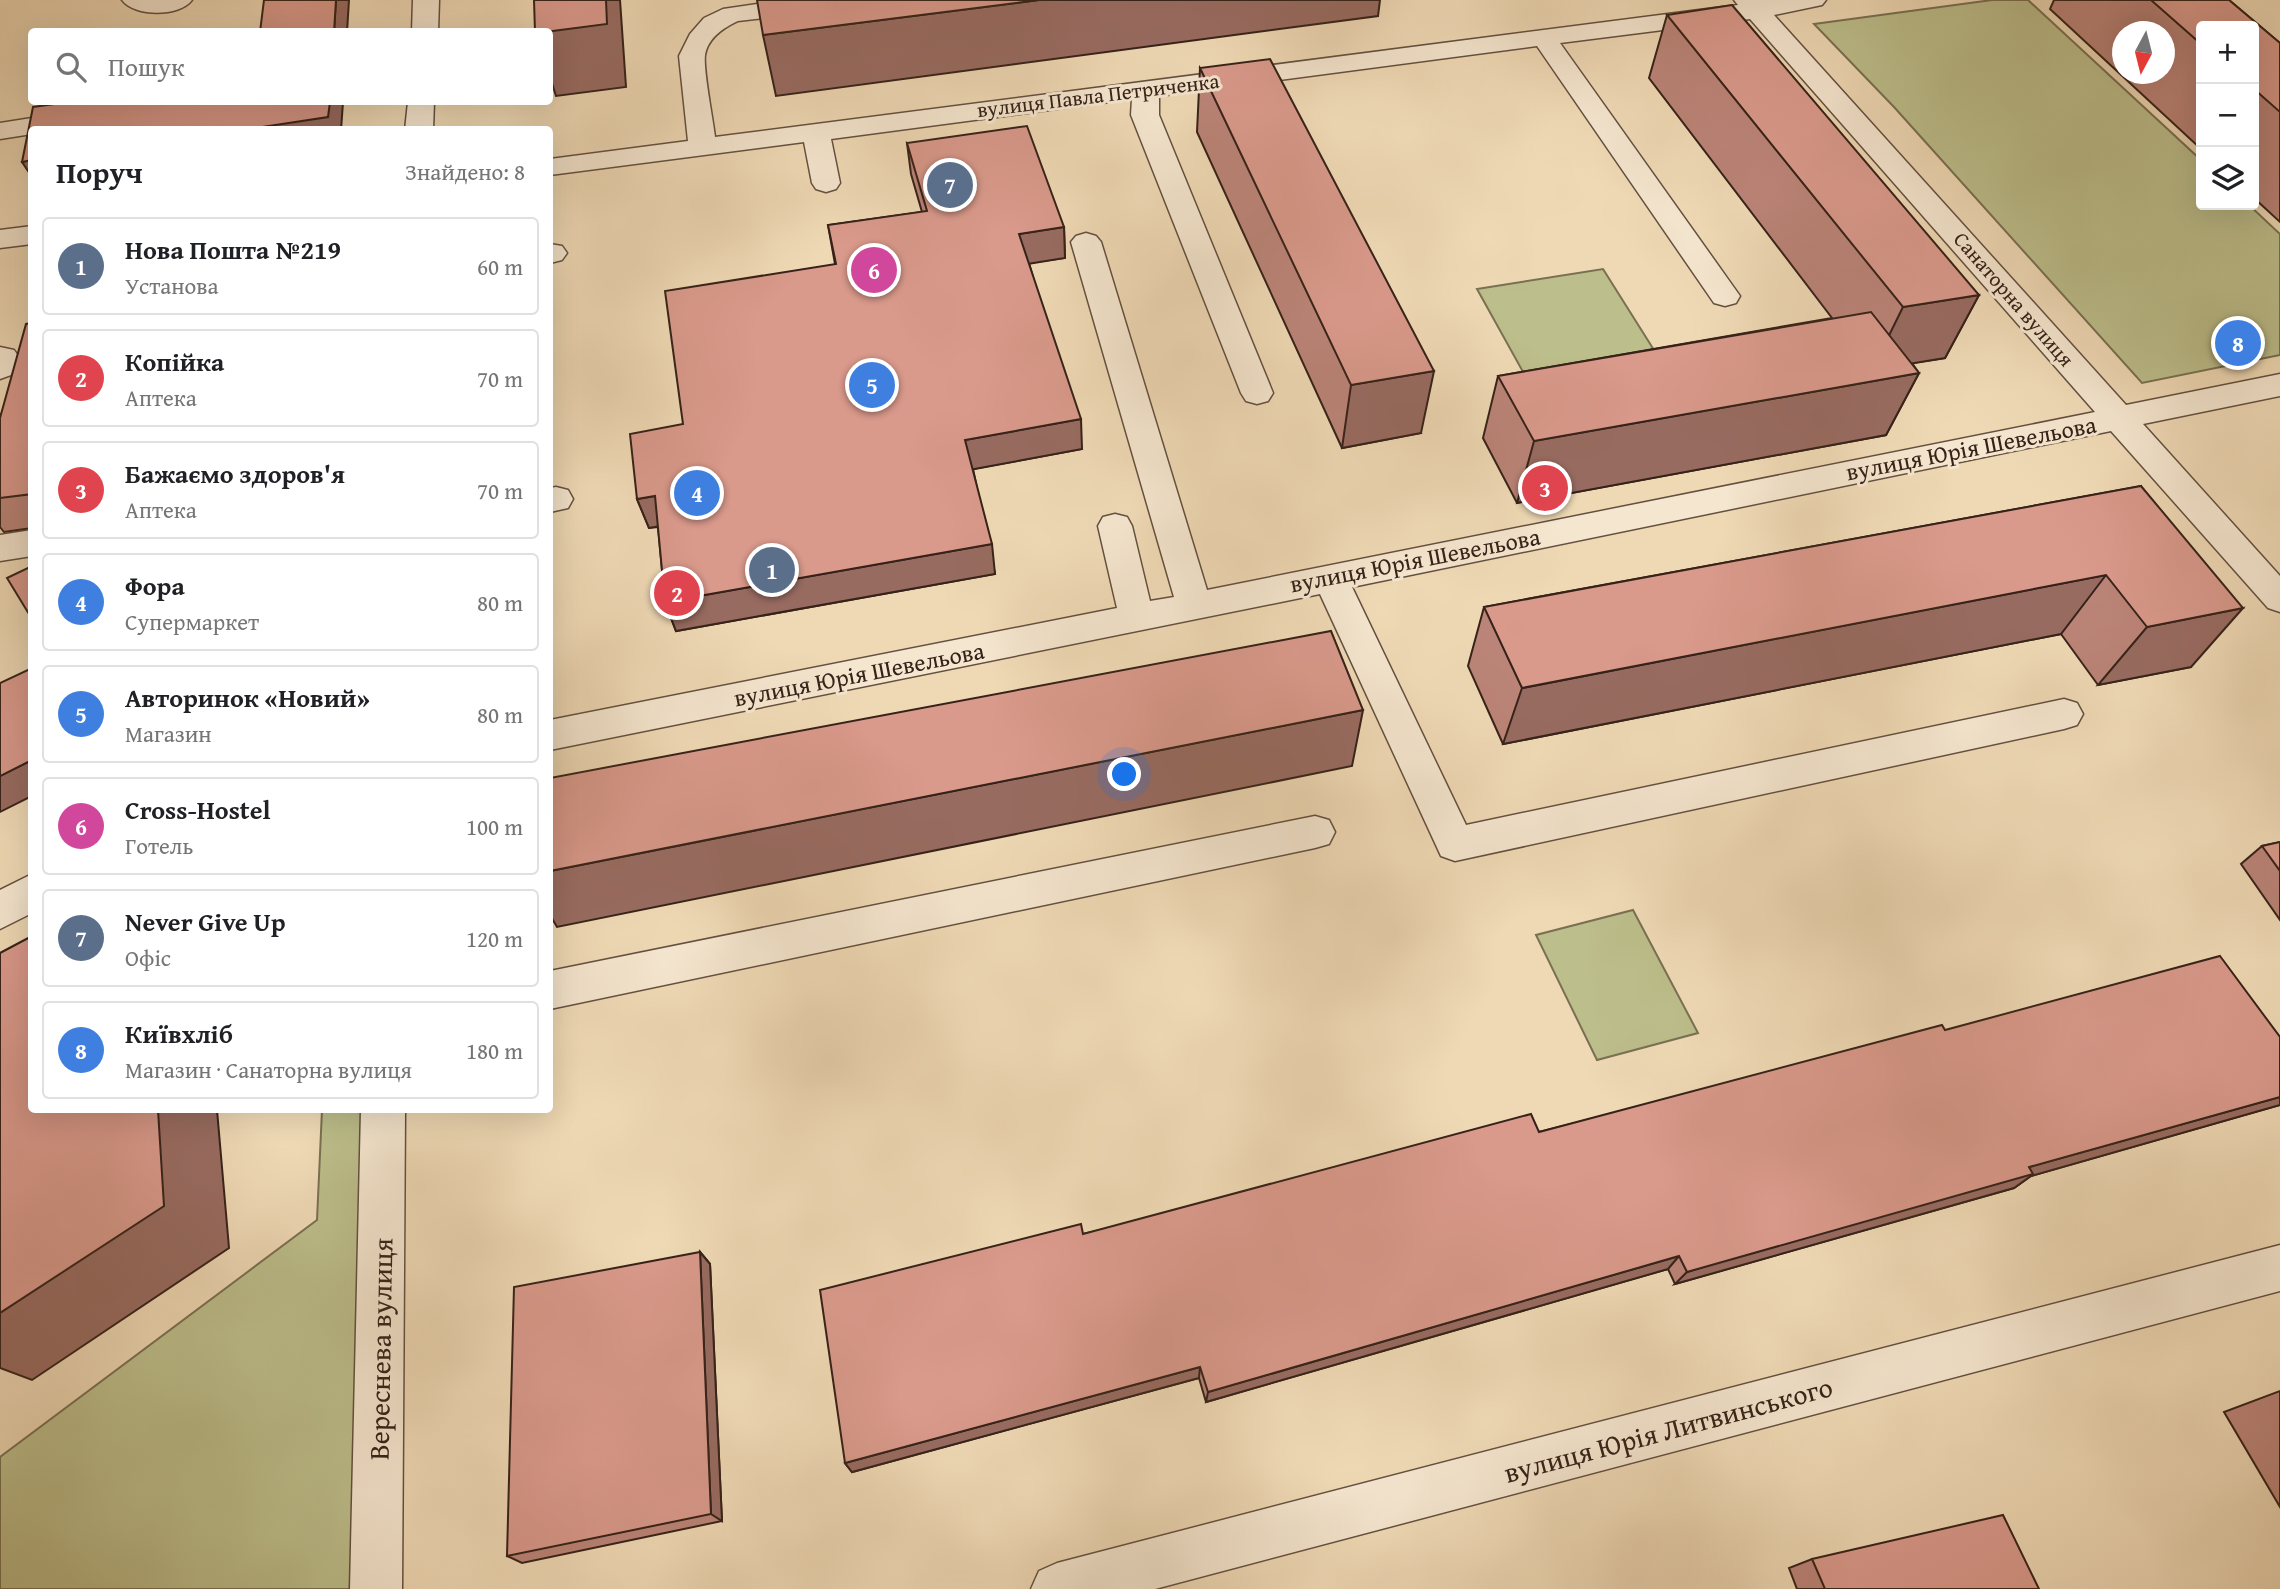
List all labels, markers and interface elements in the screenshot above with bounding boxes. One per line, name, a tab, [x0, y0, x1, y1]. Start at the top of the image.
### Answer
north arrow	[2112, 21, 2175, 84]
map controls	[2196, 21, 2259, 210]
button: +	[2196, 21, 2259, 84]
search box	[28, 28, 553, 105]
text: Пошук	[108, 47, 185, 86]
icon: search	[52, 48, 90, 86]
street label: вулиця Павла Петриченка	[975, 65, 1221, 125]
button: −	[2196, 84, 2259, 147]
button: layers	[2196, 147, 2259, 210]
text: Поруч	[56, 150, 143, 194]
text: Знайдено: 8	[405, 155, 525, 188]
pin: 7	[927, 159, 973, 211]
street label: Санаторна вулиця	[1946, 225, 2082, 374]
text: Нова Пошта №219	[125, 230, 341, 269]
pin: 6	[851, 244, 897, 296]
text: 1	[75, 250, 87, 283]
text: 60 m	[477, 250, 523, 283]
text: Установа	[125, 269, 219, 302]
pin: 8	[2215, 317, 2261, 369]
text: Копійка	[125, 342, 224, 381]
pin: 5	[849, 359, 895, 411]
text: 2	[75, 362, 87, 395]
text: 70 m	[477, 362, 523, 395]
text: Аптека	[125, 381, 197, 414]
street label: вулиця Юрія Шевельова	[1843, 406, 2100, 489]
text: Бажаємо здоров'я	[125, 454, 345, 493]
pin: 3	[1522, 462, 1568, 514]
pin: 4	[674, 467, 720, 519]
text: 3	[75, 474, 87, 507]
text: 70 m	[477, 474, 523, 507]
text: Аптека	[125, 493, 197, 526]
street label: вулиця Юрія Шевельова	[1287, 518, 1544, 601]
pin: 1	[749, 544, 795, 596]
text: Фора	[125, 566, 185, 605]
pin: 2	[654, 567, 700, 619]
text: 4	[75, 586, 87, 619]
text: 80 m	[477, 586, 523, 619]
text: Супермаркет	[125, 605, 259, 638]
street label: вулиця Юрія Шевельова	[731, 632, 988, 715]
text: Авторинок «Новий»	[125, 678, 370, 717]
text: 5	[75, 698, 87, 731]
text: 80 m	[477, 698, 523, 731]
text: Магазин	[125, 717, 212, 750]
your location	[1107, 757, 1141, 791]
text: Cross-Hostel	[125, 790, 271, 829]
text: 6	[75, 810, 87, 843]
text: 100 m	[466, 810, 523, 843]
text: Готель	[125, 829, 193, 862]
text: Never Give Up	[125, 902, 286, 941]
text: 7	[75, 922, 87, 955]
text: 120 m	[466, 922, 523, 955]
text: Офіс	[125, 941, 171, 974]
text: Київхліб	[125, 1014, 233, 1053]
text: 8	[75, 1034, 87, 1067]
text: 180 m	[466, 1034, 523, 1067]
text: Магазин · Санаторна вулиця	[125, 1053, 412, 1086]
street label: Вереснева вулиця	[358, 1238, 402, 1460]
street label: вулиця Юрія Литвинського	[1499, 1365, 1837, 1493]

